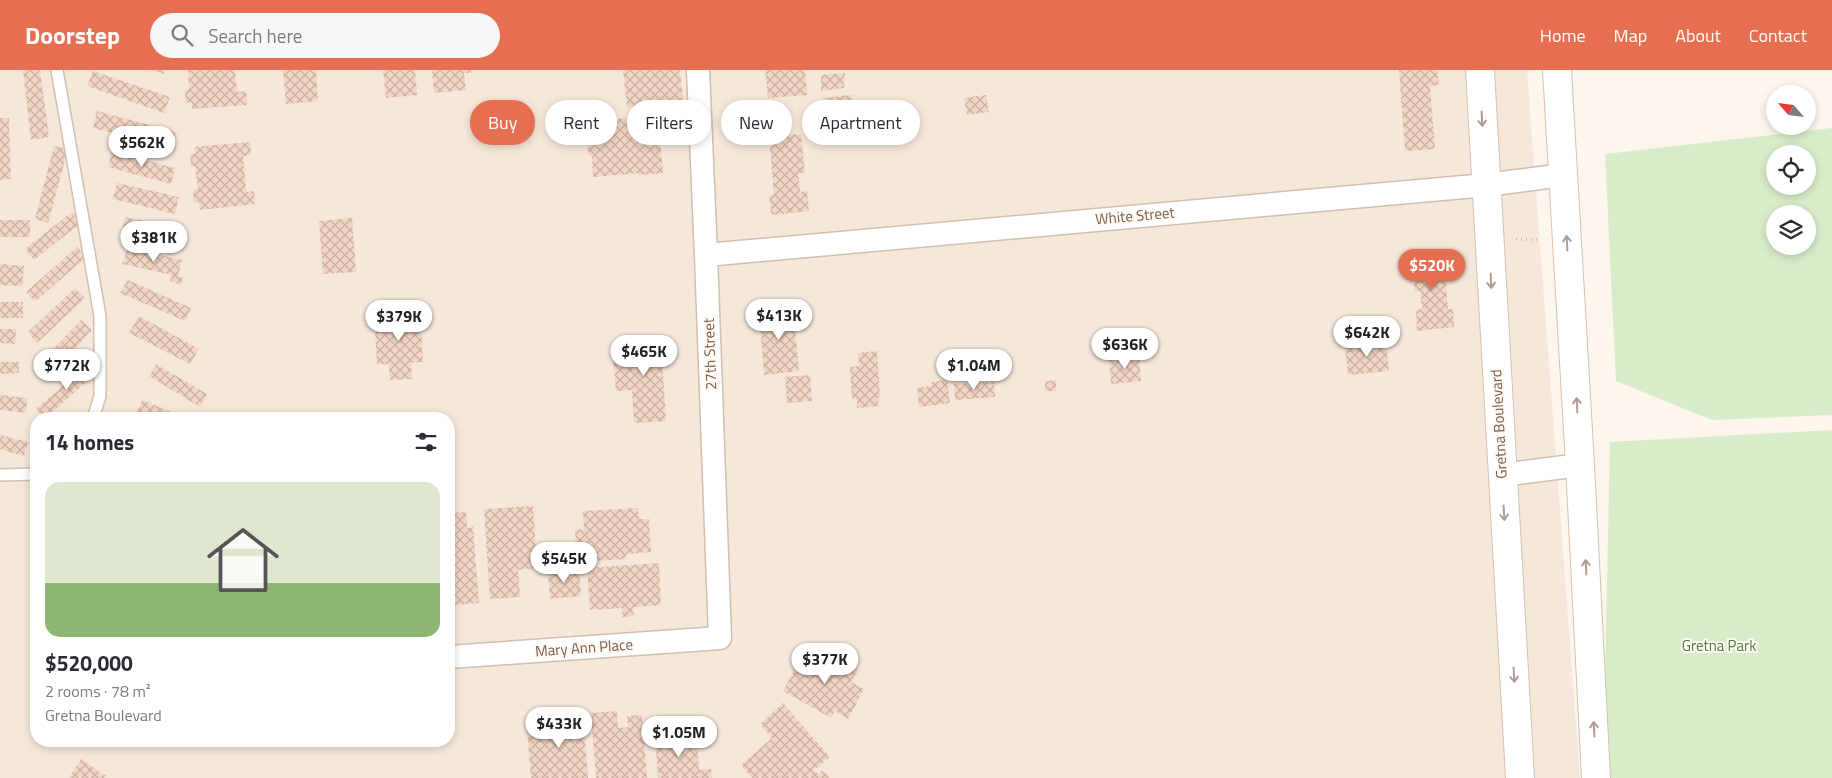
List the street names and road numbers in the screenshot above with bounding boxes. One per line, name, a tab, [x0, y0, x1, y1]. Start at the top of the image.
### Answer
street label: White Street	[1094, 201, 1176, 230]
street label: 27th Street	[697, 317, 722, 390]
street label: Gretna Boulevard	[1484, 369, 1513, 479]
street label: Mary Ann Place	[534, 633, 634, 662]

